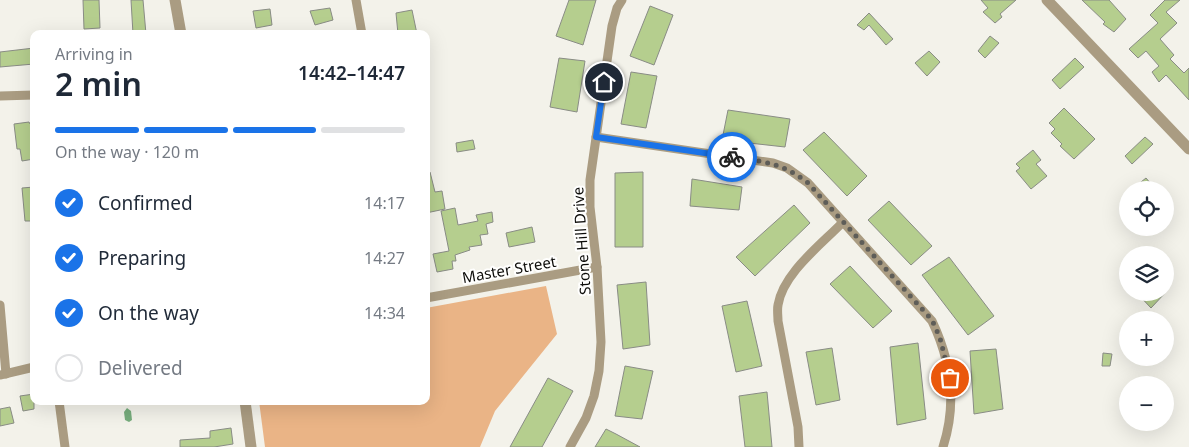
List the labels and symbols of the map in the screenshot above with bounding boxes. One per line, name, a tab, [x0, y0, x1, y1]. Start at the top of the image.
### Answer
pin	[583, 61, 625, 103]
courier	[707, 132, 757, 182]
street label: Stone Hill Drive	[567, 186, 595, 296]
street label: Master Street	[460, 251, 558, 287]
pin	[929, 357, 971, 399]

